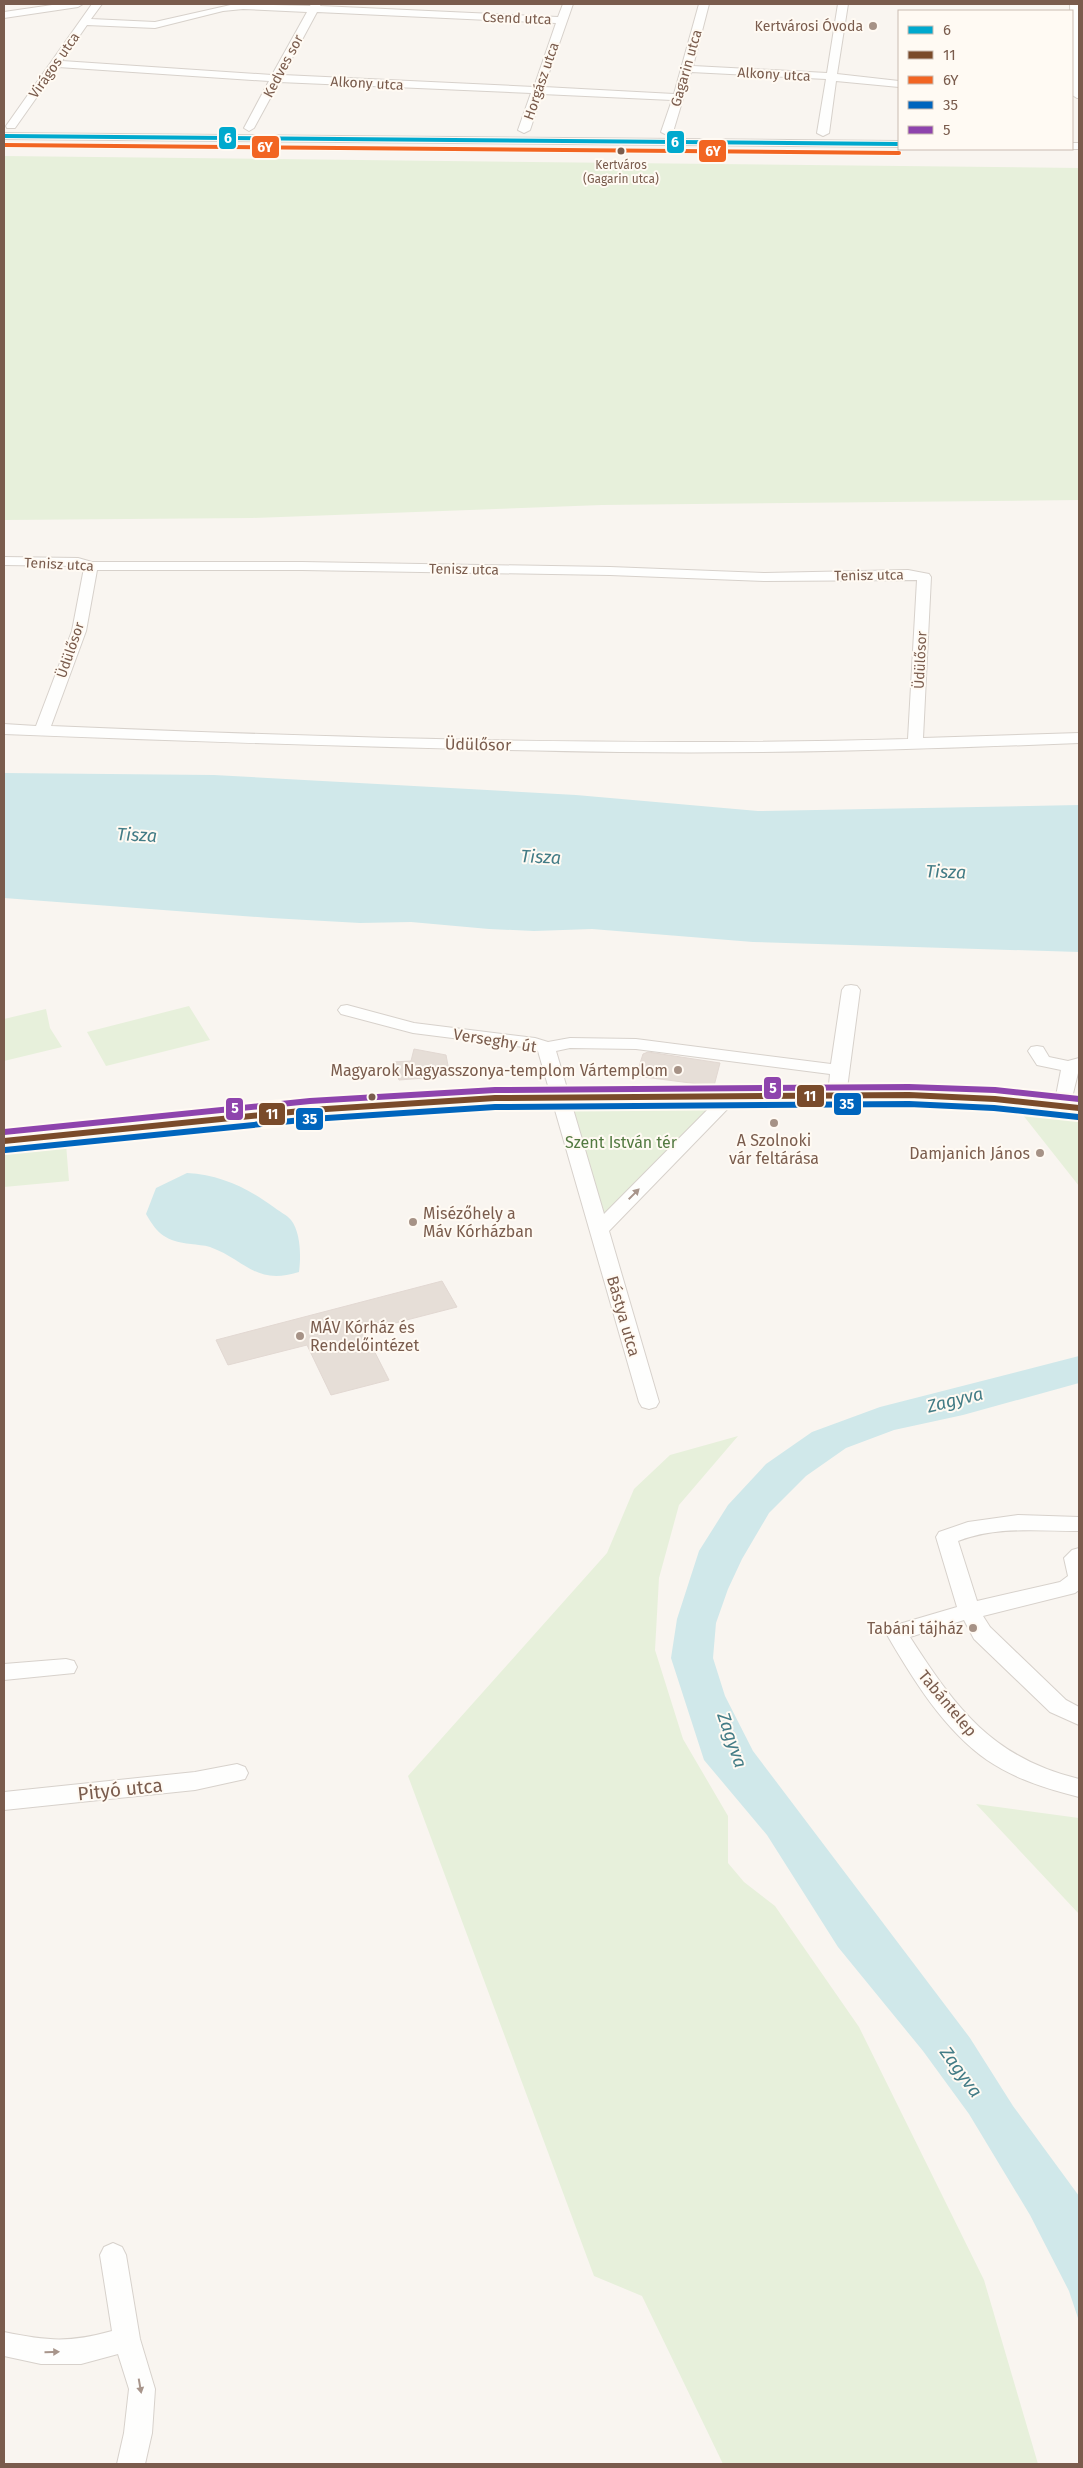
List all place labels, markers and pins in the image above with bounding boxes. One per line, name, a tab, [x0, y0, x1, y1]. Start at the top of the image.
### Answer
place label: Kertvárosi Óvoda	[755, 17, 863, 35]
marker: Kertvárosi Óvoda	[867, 20, 879, 32]
marker: Kertváros (Gagarin utca)	[616, 146, 626, 156]
place label: Kertváros (Gagarin utca)	[583, 158, 659, 186]
place label: Magyarok Nagyasszonya-templom Vártemplom	[330, 1061, 668, 1080]
marker: Magyarok Nagyasszonya-templom Vártemplom	[672, 1064, 684, 1076]
unlabelled marker	[367, 1092, 377, 1102]
marker: A Szolnoki vár feltárása	[768, 1117, 780, 1129]
place label: A Szolnoki vár feltárása	[729, 1131, 819, 1168]
place label: Damjanich János	[909, 1144, 1030, 1163]
marker: Damjanich János	[1034, 1147, 1046, 1159]
place label: Misézőhely a Máv Kórházban	[423, 1204, 533, 1241]
marker: Misézőhely a Máv Kórházban	[407, 1216, 419, 1228]
place label: MÁV Kórház és Rendelőintézet	[310, 1317, 419, 1355]
marker: MÁV Kórház és Rendelőintézet	[294, 1330, 306, 1342]
place label: Tabáni tájház	[867, 1619, 963, 1638]
marker: Tabáni tájház	[967, 1622, 979, 1634]

